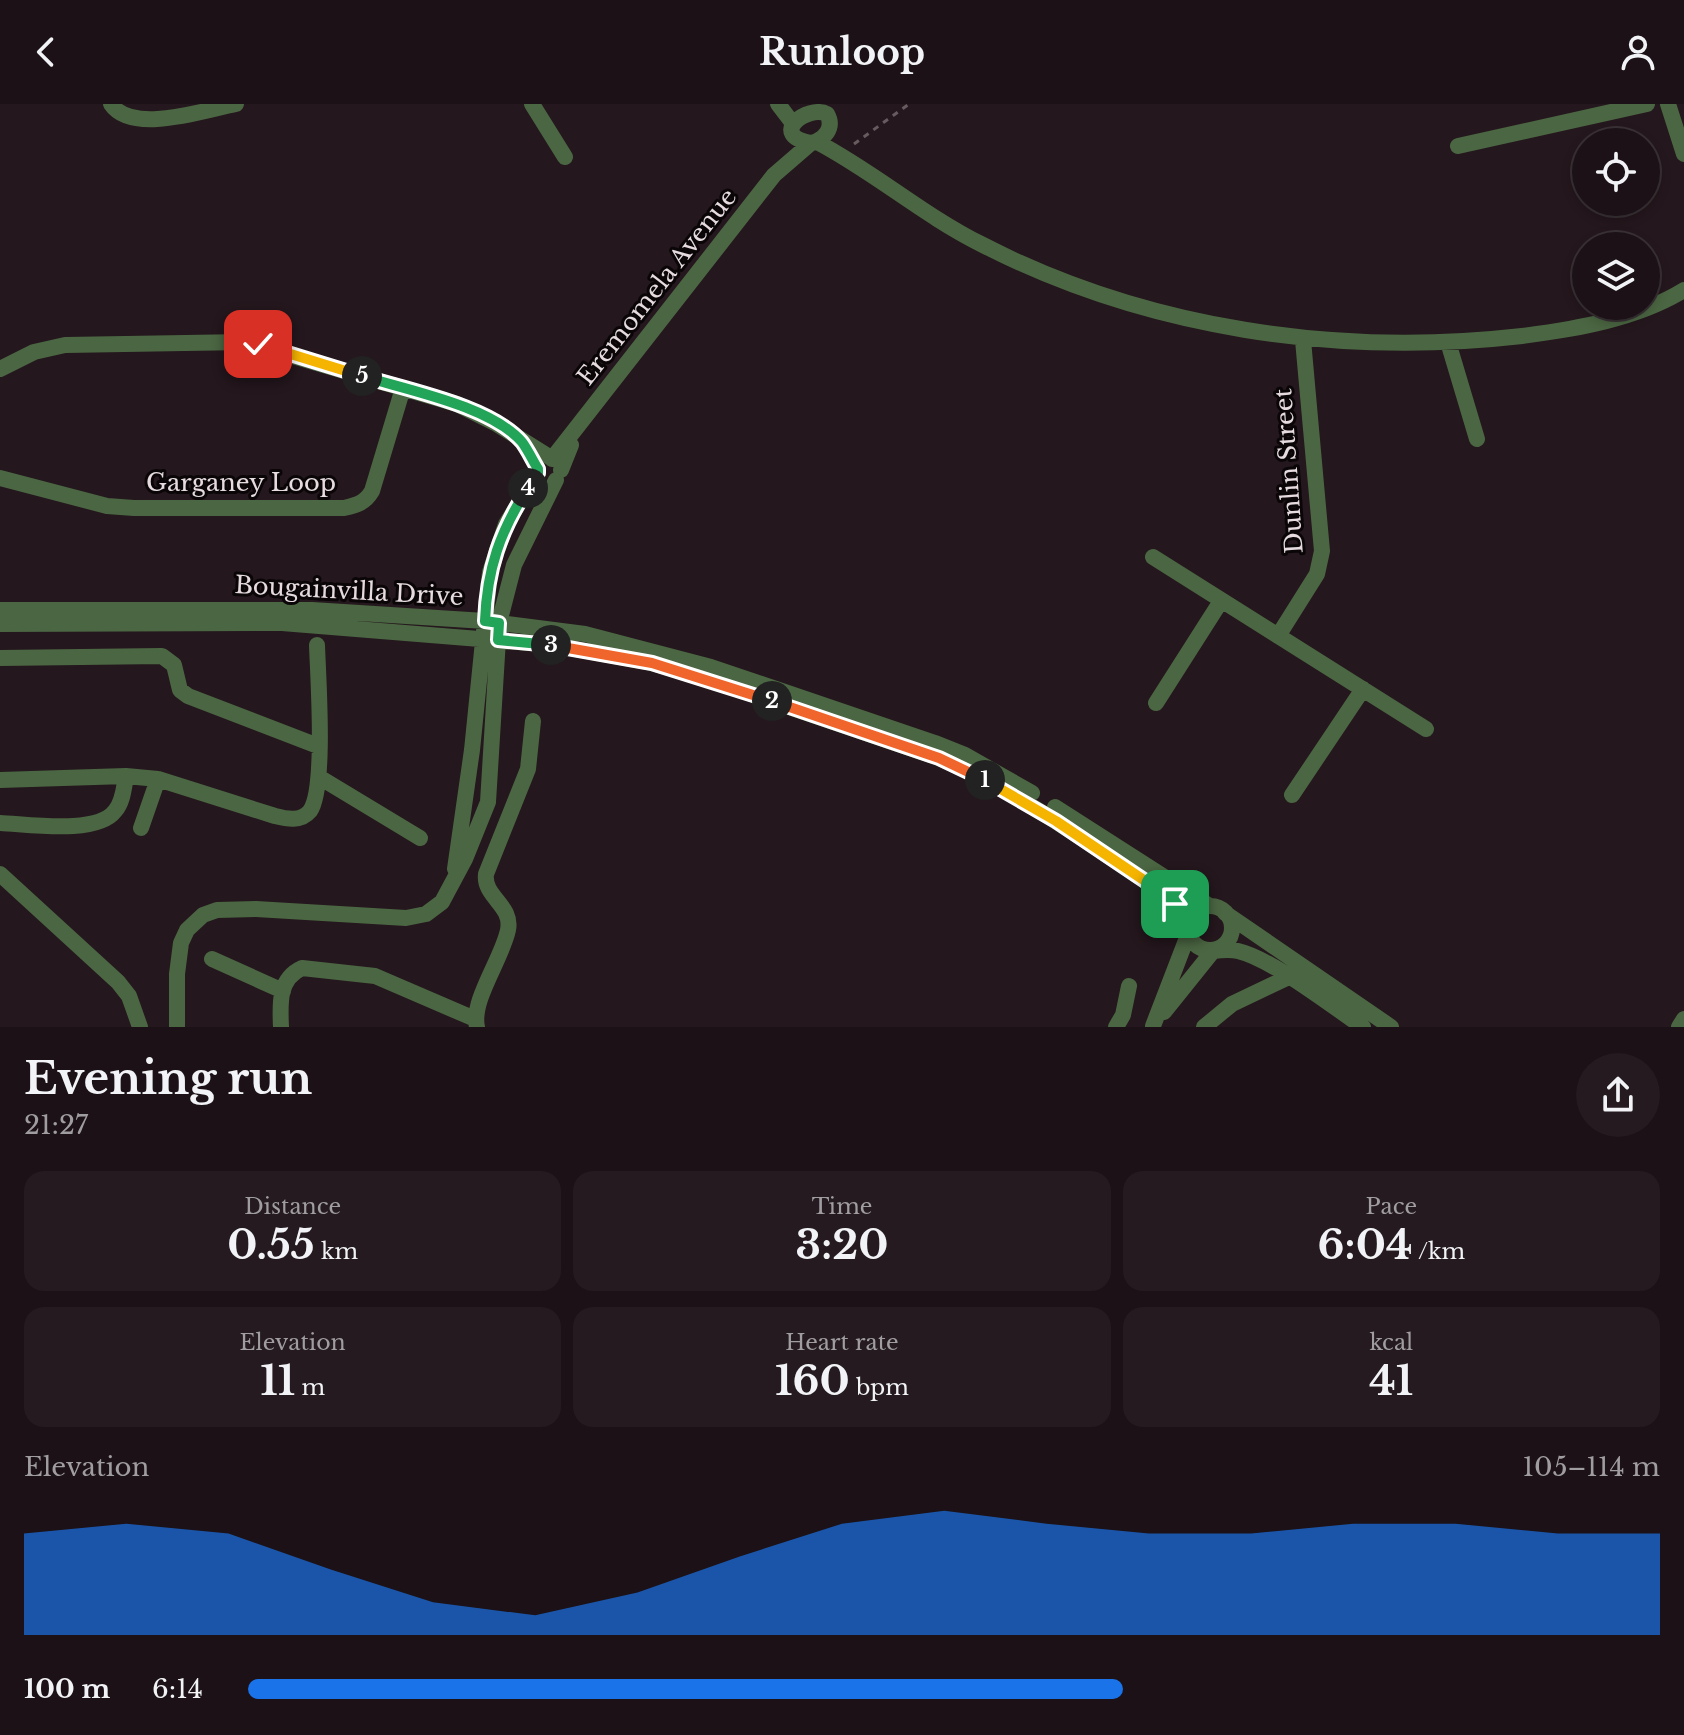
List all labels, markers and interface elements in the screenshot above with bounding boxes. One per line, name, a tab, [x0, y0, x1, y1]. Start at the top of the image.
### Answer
icon: back	[24, 30, 68, 74]
text: Runloop	[759, 30, 925, 75]
icon: person	[1616, 30, 1660, 74]
map controls	[1572, 128, 1660, 320]
button: locate	[1572, 128, 1660, 216]
street label: Eremomela Avenue	[571, 183, 742, 391]
button: layers	[1572, 232, 1660, 320]
pin	[224, 310, 292, 378]
icon: check	[236, 322, 280, 366]
pin: 5	[342, 356, 382, 396]
text: 5	[355, 362, 369, 389]
street label: Dunlin Street	[1268, 388, 1309, 555]
street label: Garganey Loop	[146, 468, 336, 497]
pin: 4	[508, 468, 548, 508]
text: 4	[521, 474, 535, 501]
street label: Bougainvilla Drive	[234, 570, 464, 611]
pin: 3	[531, 625, 571, 665]
text: 3	[544, 631, 558, 658]
pin: 2	[752, 681, 792, 721]
text: 2	[765, 687, 779, 714]
pin: 1	[965, 760, 1005, 800]
text: 1	[980, 766, 990, 793]
pin	[1141, 870, 1209, 938]
icon: arrive	[1153, 882, 1197, 926]
text: Evening run	[24, 1051, 312, 1106]
button: share	[1576, 1053, 1660, 1137]
text: 21:27	[24, 1109, 88, 1141]
text: Distance	[244, 1193, 341, 1220]
text: Time	[812, 1193, 872, 1220]
text: Pace	[1366, 1193, 1417, 1220]
text: 0.55	[227, 1220, 315, 1270]
text: 3:20	[795, 1220, 889, 1270]
text: 6:04	[1317, 1220, 1413, 1270]
text: km	[315, 1238, 358, 1265]
text: /km	[1413, 1238, 1465, 1265]
text: Elevation	[240, 1329, 346, 1356]
text: Heart rate	[785, 1329, 899, 1356]
text: kcal	[1369, 1329, 1413, 1356]
text: 11	[260, 1356, 295, 1406]
text: 160	[775, 1356, 850, 1406]
text: 41	[1369, 1356, 1413, 1406]
text: m	[295, 1374, 325, 1401]
text: bpm	[850, 1374, 909, 1401]
text: Elevation	[24, 1451, 150, 1483]
text: 105–114 m	[1522, 1451, 1660, 1483]
text: 100 m	[24, 1673, 110, 1705]
text: 6:14	[152, 1673, 203, 1705]

